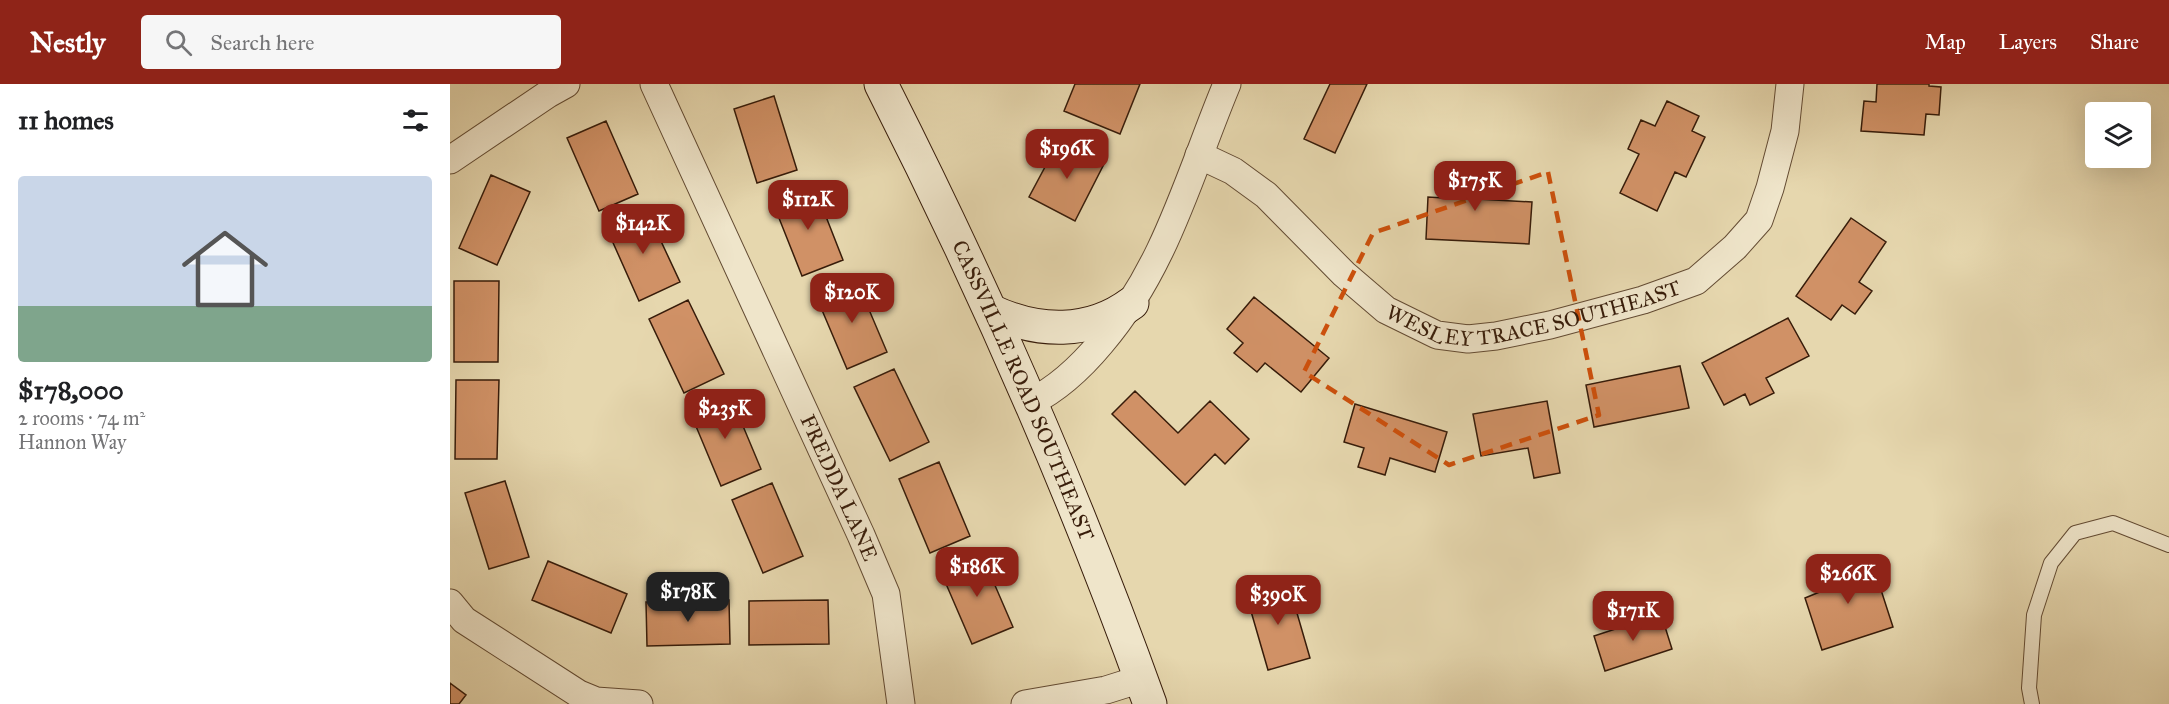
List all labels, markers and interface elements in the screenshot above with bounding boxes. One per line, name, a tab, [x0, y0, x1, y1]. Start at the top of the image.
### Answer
search box	[141, 15, 561, 69]
text: Nestly	[30, 25, 105, 60]
icon: search	[162, 26, 195, 59]
text: Search here	[210, 29, 314, 56]
text: Map	[1925, 29, 1966, 55]
text: Layers	[1999, 29, 2057, 55]
text: Share	[2090, 29, 2139, 55]
map controls	[2085, 102, 2151, 168]
button: layers	[2085, 102, 2151, 168]
text: 11 homes	[18, 104, 114, 136]
icon: filters	[399, 104, 432, 137]
pin: $196K	[1025, 129, 1109, 180]
text: $196K	[1040, 136, 1094, 160]
pin: $175K	[1433, 161, 1517, 212]
text: $175K	[1448, 168, 1502, 192]
pin: $112K	[766, 180, 850, 231]
text: $112K	[782, 187, 834, 211]
pin: $142K	[601, 204, 685, 255]
text: $142K	[615, 211, 671, 235]
icon: home	[171, 215, 279, 323]
street label: CASSVILLE ROAD SOUTHEAST	[946, 236, 1100, 544]
pin: $120K	[810, 273, 894, 324]
street label: WESLEY TRACE SOUTHEAST	[1382, 275, 1684, 353]
text: $120K	[824, 280, 880, 304]
text: $178,000	[18, 374, 124, 406]
pin: $235K	[683, 389, 767, 440]
text: $235K	[698, 396, 752, 420]
text: 2 rooms · 74 m²	[18, 406, 145, 430]
street label: FREDDA LANE	[794, 410, 883, 565]
text: Hannon Way	[18, 430, 126, 454]
pin: $186K	[935, 547, 1019, 598]
text: $186K	[950, 554, 1004, 578]
pin: $266K	[1806, 554, 1890, 605]
text: $266K	[1820, 561, 1876, 585]
pin: $178K	[646, 572, 730, 623]
pin: $390K	[1236, 575, 1320, 626]
text: $178K	[660, 579, 716, 603]
text: $390K	[1250, 582, 1306, 606]
pin: $171K	[1591, 591, 1675, 642]
text: $171K	[1607, 598, 1659, 622]

